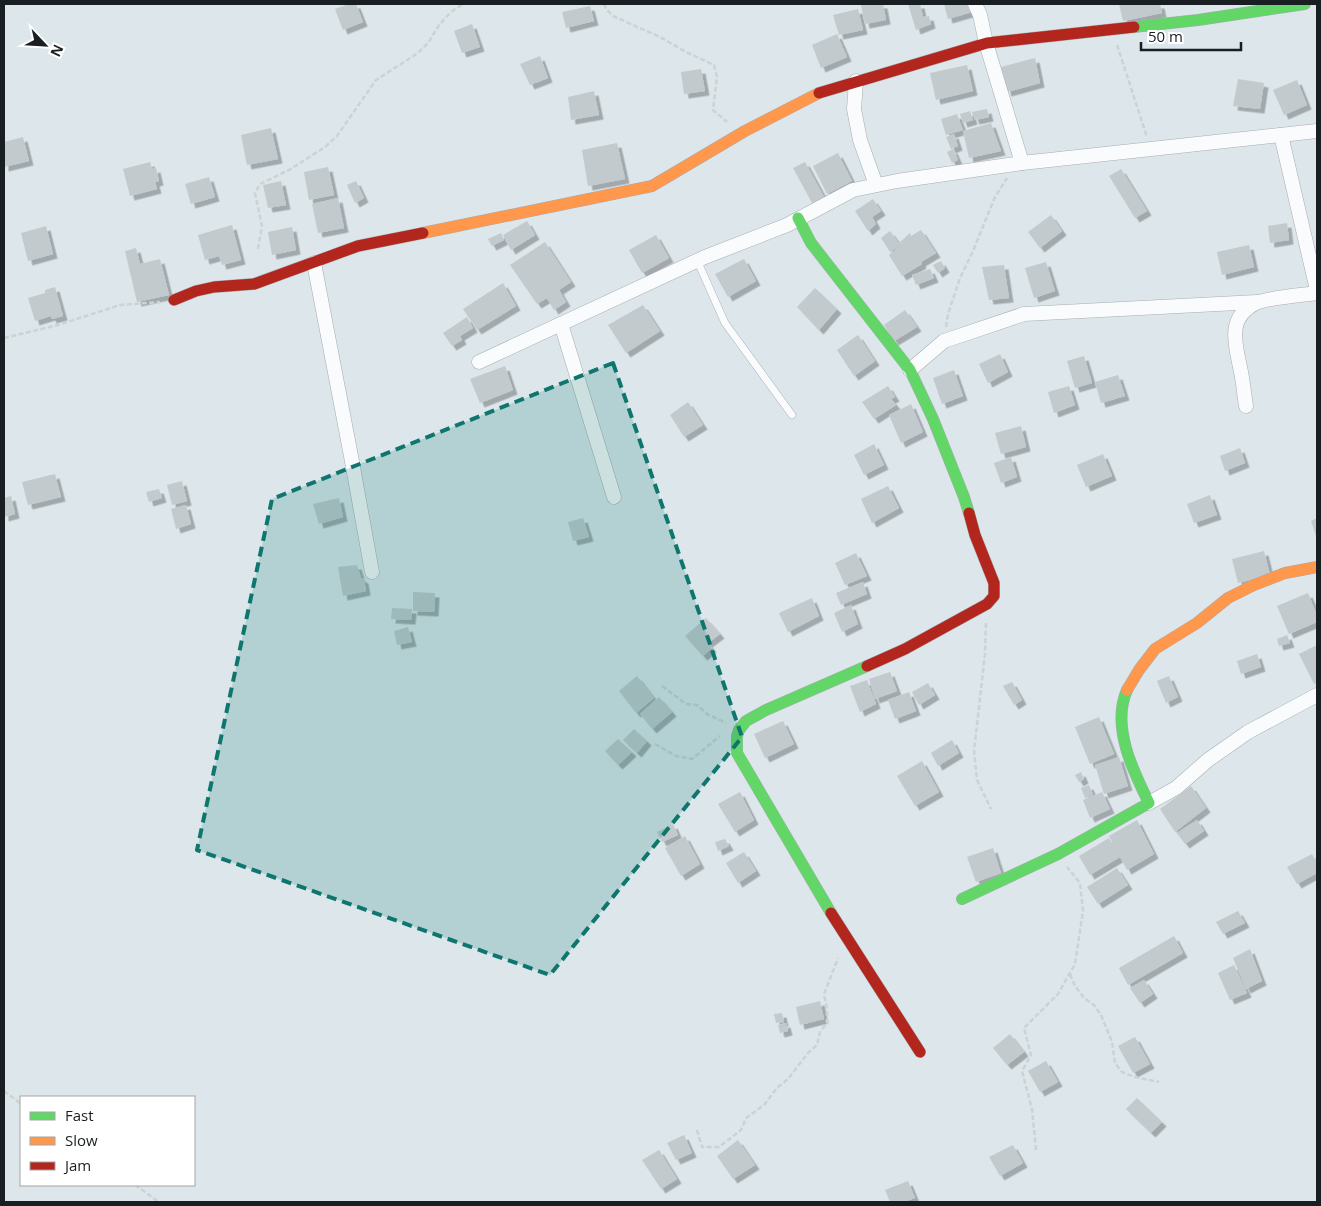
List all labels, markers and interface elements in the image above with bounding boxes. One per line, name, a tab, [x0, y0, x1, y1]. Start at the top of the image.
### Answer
north arrow	[20, 20, 70, 70]
scale bar	[1141, 20, 1241, 52]
text: 50 m	[1148, 26, 1183, 46]
text: N	[46, 42, 68, 60]
legend	[20, 1096, 195, 1186]
text: Fast	[65, 1105, 94, 1125]
text: Slow	[65, 1130, 98, 1150]
text: Jam	[63, 1155, 91, 1175]

